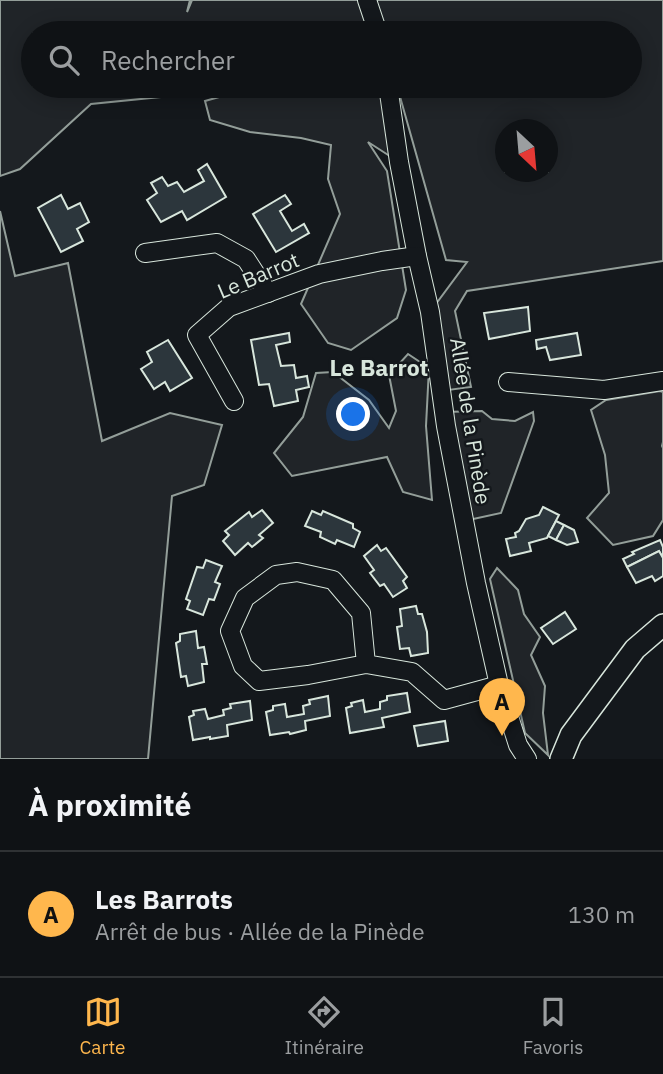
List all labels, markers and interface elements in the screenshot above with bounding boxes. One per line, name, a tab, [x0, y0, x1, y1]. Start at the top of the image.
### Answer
search box	[21, 21, 642, 98]
icon: search	[45, 41, 83, 79]
text: Rechercher	[101, 43, 235, 77]
north arrow	[495, 119, 558, 182]
street label: Le Barrot	[213, 245, 303, 305]
street label: Allée de la Pinède	[444, 336, 498, 506]
district label: Le Barrot	[330, 352, 429, 382]
your location	[336, 397, 370, 431]
pin: A	[479, 678, 525, 736]
text: À proximité	[28, 785, 191, 824]
text: Les Barrots	[95, 882, 233, 916]
text: A	[43, 899, 59, 929]
text: 130 m	[568, 899, 635, 929]
text: Arrêt de bus · Allée de la Pinède	[95, 916, 425, 946]
tab: Carte	[79, 993, 126, 1059]
tab: Itinéraire	[284, 993, 364, 1059]
tab: Favoris	[523, 993, 583, 1059]

